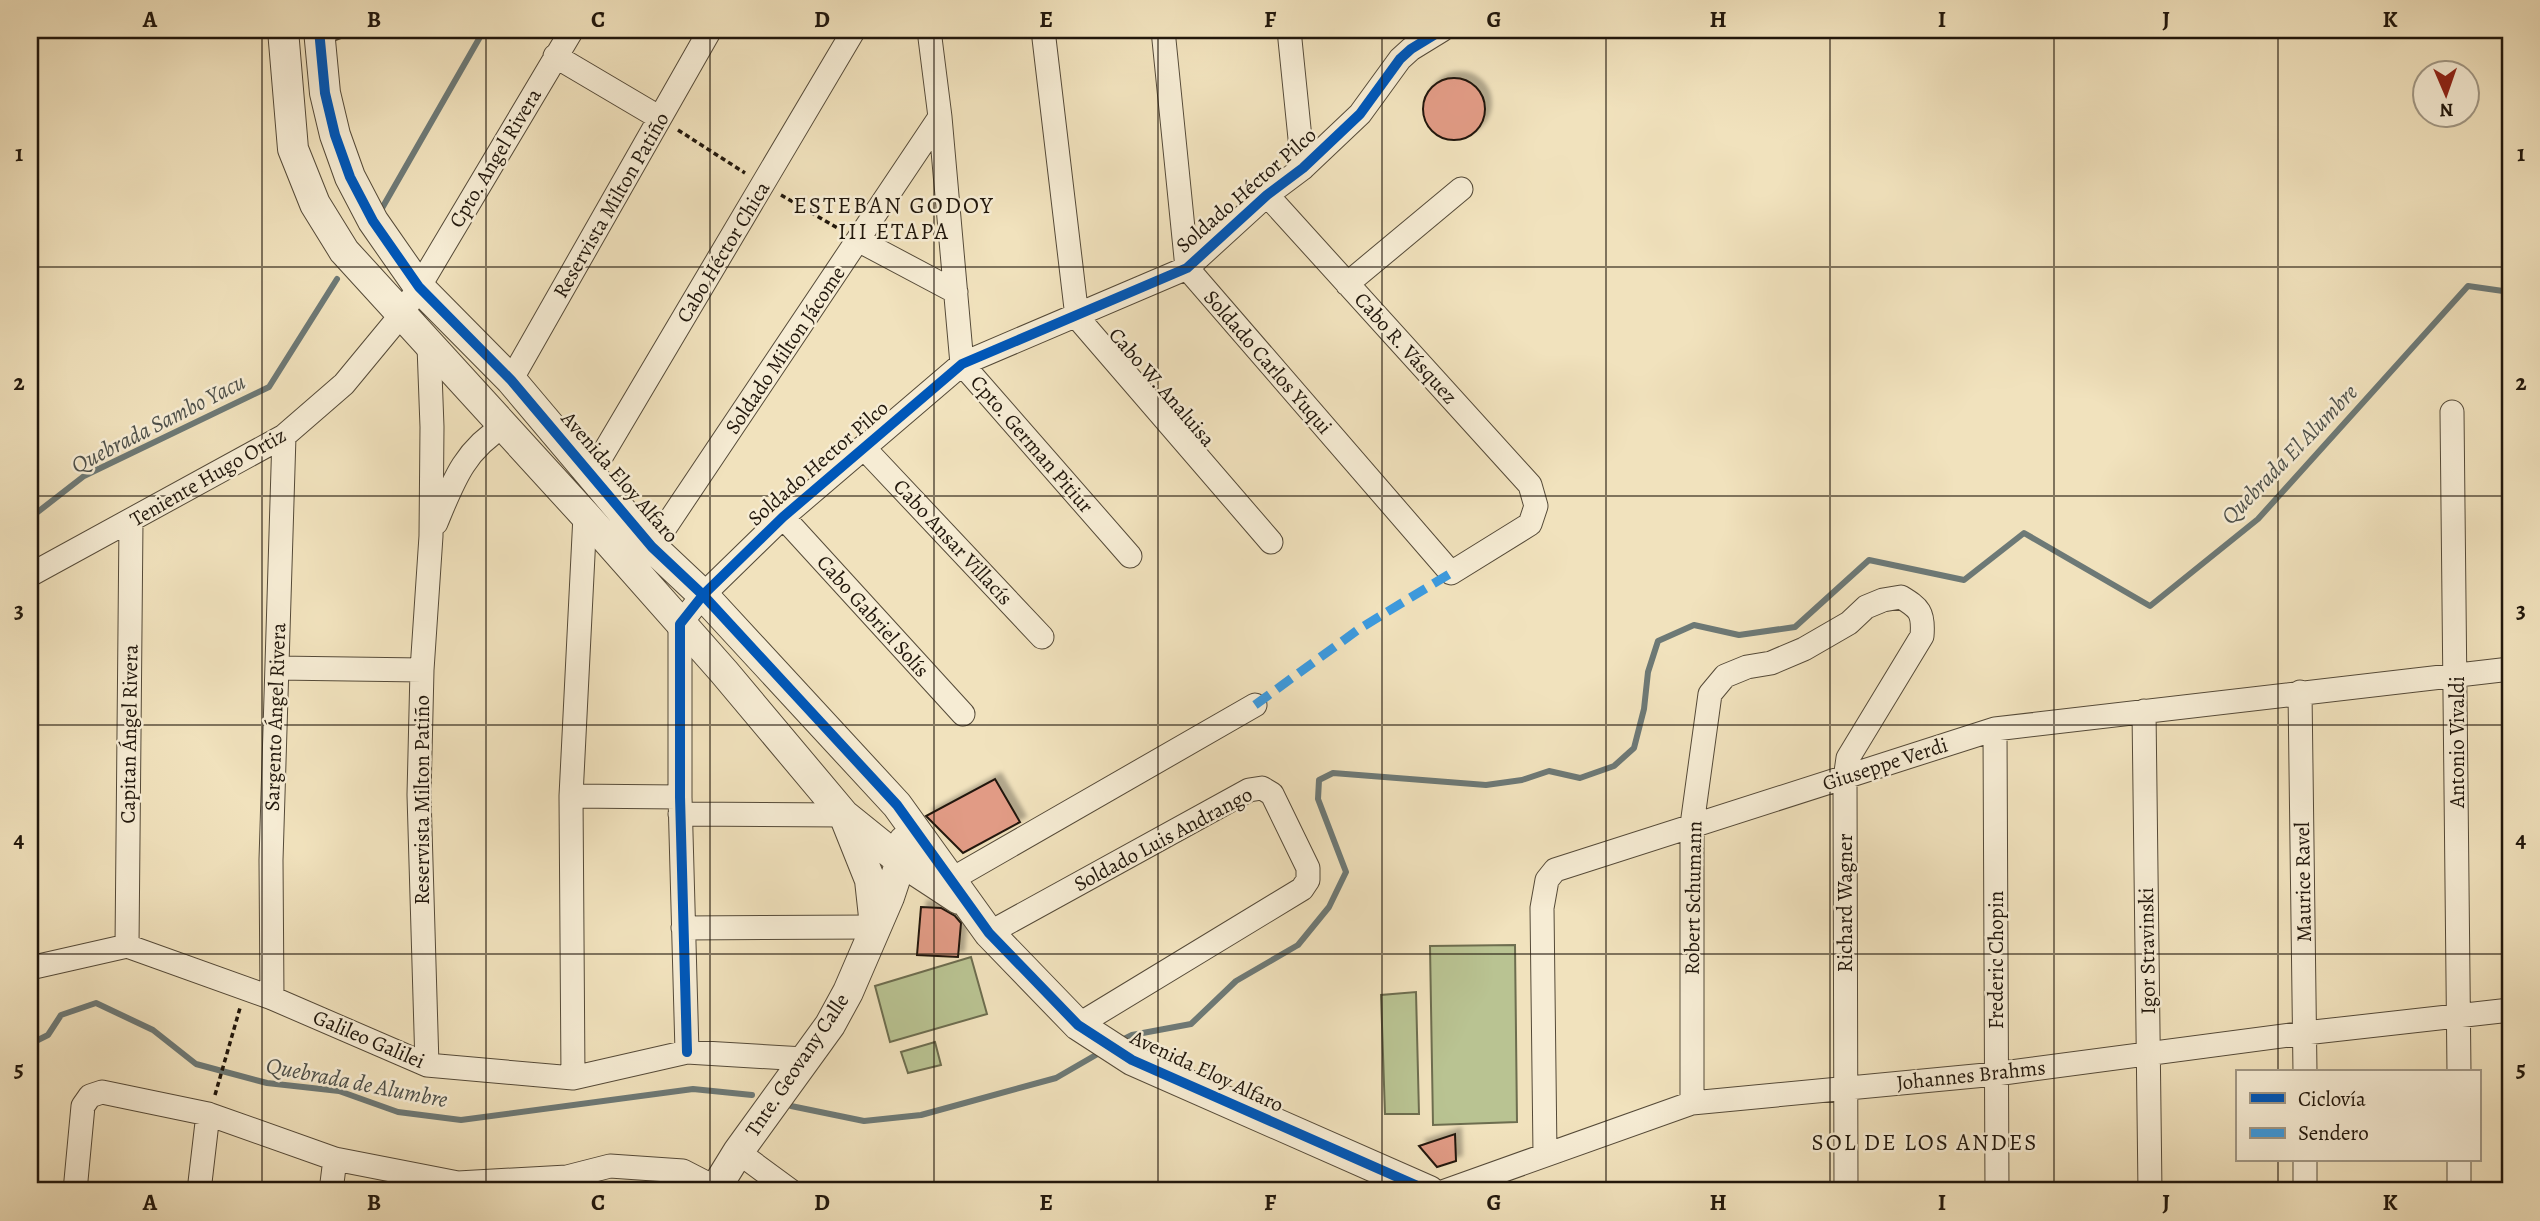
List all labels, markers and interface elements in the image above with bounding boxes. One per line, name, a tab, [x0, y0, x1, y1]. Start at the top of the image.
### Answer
text: A	[142, 4, 158, 35]
text: B	[367, 4, 381, 35]
text: C	[591, 4, 605, 35]
text: D	[814, 4, 830, 35]
text: E	[1039, 4, 1053, 35]
text: F	[1264, 4, 1277, 35]
text: G	[1486, 4, 1502, 35]
text: H	[1709, 4, 1727, 35]
text: I	[1938, 4, 1946, 35]
text: J	[2162, 4, 2170, 35]
text: K	[2382, 4, 2398, 35]
north arrow	[2410, 60, 2480, 130]
street label: Cpto. Angel Rivera	[442, 83, 548, 233]
text: N	[2439, 97, 2454, 123]
street label: Reservista Milton Patiño	[546, 107, 676, 303]
street label: Soldado Héctor Pilco	[1170, 121, 1322, 259]
text: 1	[15, 138, 23, 169]
text: 1	[2517, 138, 2525, 169]
street label: Cabo Héctor Chica	[670, 176, 776, 328]
district label: ESTEBAN GODOY III ETAPA	[793, 190, 995, 247]
street label: Soldado Milton Jácome	[718, 261, 852, 439]
street label: Soldado Carlos Yuqui	[1198, 284, 1338, 440]
street label: Cabo R. Vásquez	[1348, 286, 1464, 410]
street label: Cabo W. Analuisa	[1102, 321, 1222, 453]
water label: Quebrada Sambo Yacu	[66, 366, 251, 481]
text: 2	[13, 367, 25, 398]
text: 2	[2515, 367, 2527, 398]
street label: Cpto. German Pitiur	[964, 369, 1100, 519]
water label: Quebrada El Alumbre	[2214, 377, 2364, 531]
street label: Soldado Hector Pilco	[742, 394, 894, 532]
street label: Avenida Eloy Alfaro	[554, 404, 685, 549]
street label: Teniente Hugo Ortiz	[125, 421, 291, 533]
street label: Cabo Ansar Villacís	[887, 473, 1019, 611]
street label: Cabo Gabriel Solís	[810, 549, 936, 683]
text: 3	[14, 595, 24, 626]
text: 3	[2516, 595, 2526, 626]
street label: Sargento Ángel Rivera	[258, 622, 292, 812]
street label: Capitan Ángel Rivera	[113, 644, 145, 824]
street label: Antonio Vivaldi	[2443, 676, 2471, 809]
street label: Reservista Milton Patiño	[408, 695, 436, 905]
street label: Giuseppe Verdi	[1819, 731, 1951, 797]
street label: Soldado Luis Andrango	[1069, 780, 1257, 898]
street label: Robert Schumann	[1678, 821, 1708, 975]
street label: Maurice Ravel	[2288, 822, 2318, 942]
text: 4	[14, 824, 25, 855]
text: 4	[2516, 824, 2527, 855]
street label: Richard Wagner	[1831, 834, 1859, 972]
street label: Igor Stravinski	[2132, 887, 2162, 1015]
street label: Frederic Chopin	[1982, 891, 2010, 1029]
street label: Tnte. Geovany Calle	[739, 988, 855, 1142]
street label: Galileo Galilei	[309, 1003, 429, 1075]
street label: Avenida Eloy Alfaro	[1125, 1023, 1288, 1119]
water label: Quebrada de Alumbre	[264, 1050, 450, 1115]
text: 5	[14, 1053, 24, 1084]
street label: Johannes Brahms	[1895, 1053, 2047, 1097]
text: 5	[2516, 1053, 2526, 1084]
legend	[2236, 1070, 2480, 1162]
text: Ciclovía	[2298, 1085, 2366, 1113]
text: Sendero	[2298, 1119, 2369, 1147]
district label: SOL DE LOS ANDES	[1812, 1127, 2038, 1158]
text: A	[142, 1187, 158, 1218]
text: B	[367, 1187, 381, 1218]
text: C	[591, 1187, 605, 1218]
text: D	[814, 1187, 830, 1218]
text: E	[1039, 1187, 1053, 1218]
text: F	[1264, 1187, 1277, 1218]
text: G	[1486, 1187, 1502, 1218]
text: H	[1709, 1187, 1727, 1218]
text: I	[1938, 1187, 1946, 1218]
text: J	[2162, 1187, 2170, 1218]
text: K	[2382, 1187, 2398, 1218]

